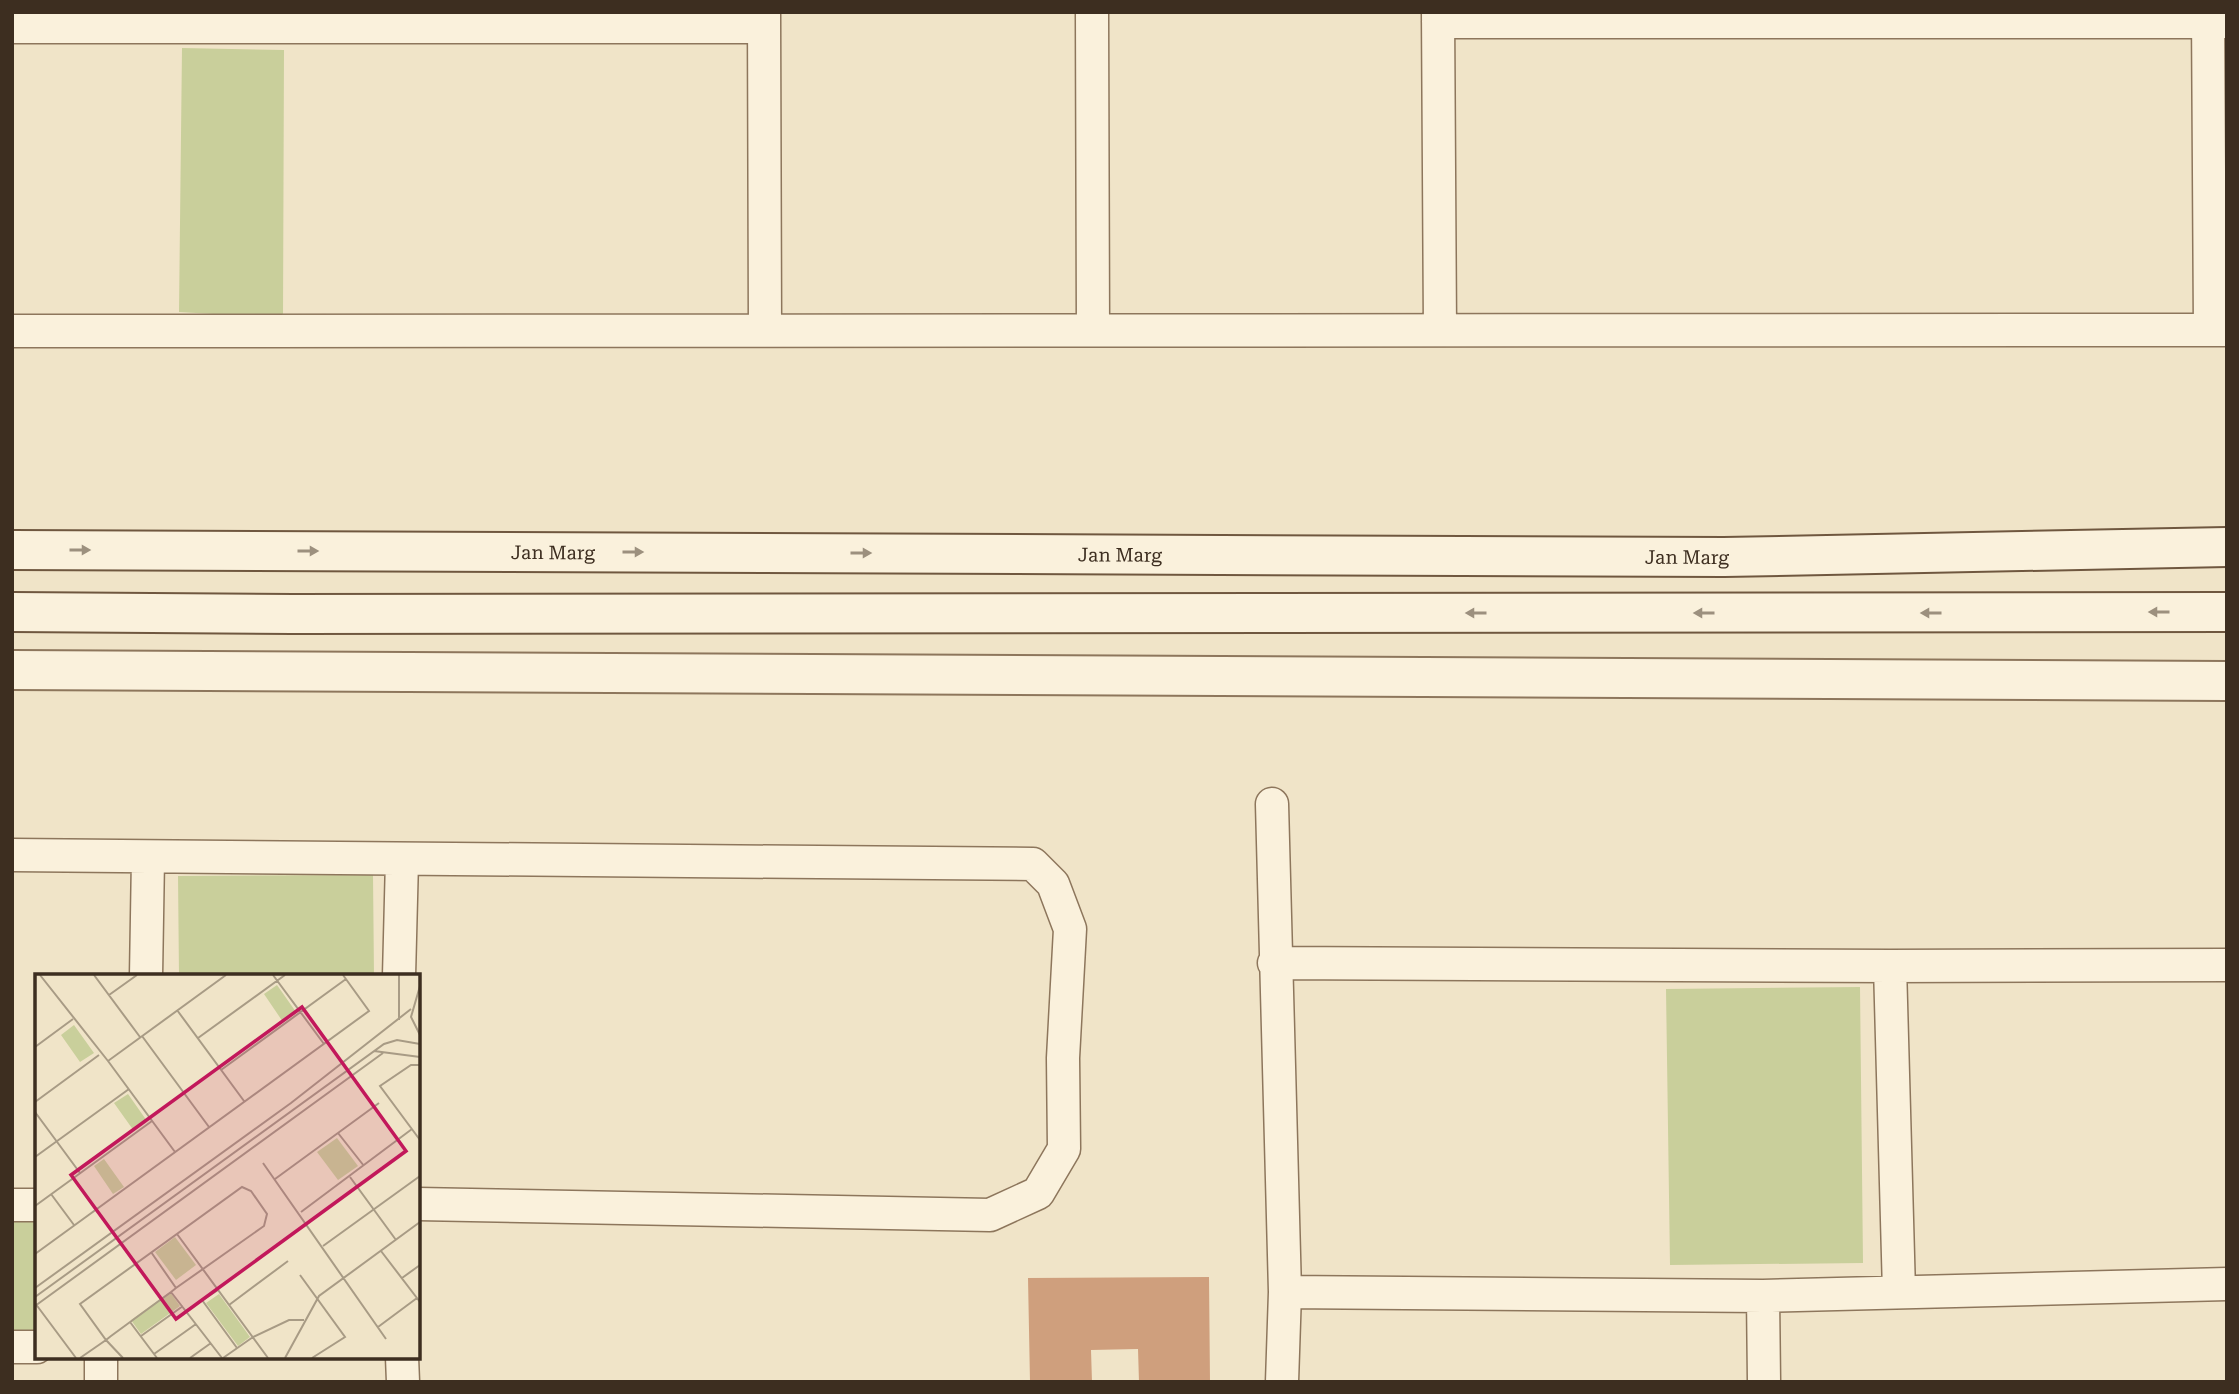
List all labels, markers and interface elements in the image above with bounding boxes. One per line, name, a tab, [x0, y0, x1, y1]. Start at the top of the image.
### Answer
street label: Jan Marg	[511, 541, 595, 564]
street label: Jan Marg	[1078, 543, 1162, 566]
one-way arrow	[70, 544, 92, 556]
one-way arrow	[297, 545, 319, 557]
street label: Jan Marg	[1645, 545, 1729, 569]
one-way arrow	[623, 547, 645, 558]
one-way arrow	[850, 547, 872, 559]
one-way arrow	[2147, 606, 2169, 618]
one-way arrow	[1465, 607, 1487, 619]
one-way arrow	[1692, 607, 1714, 619]
one-way arrow	[1920, 607, 1942, 619]
inset map	[35, 974, 420, 1359]

